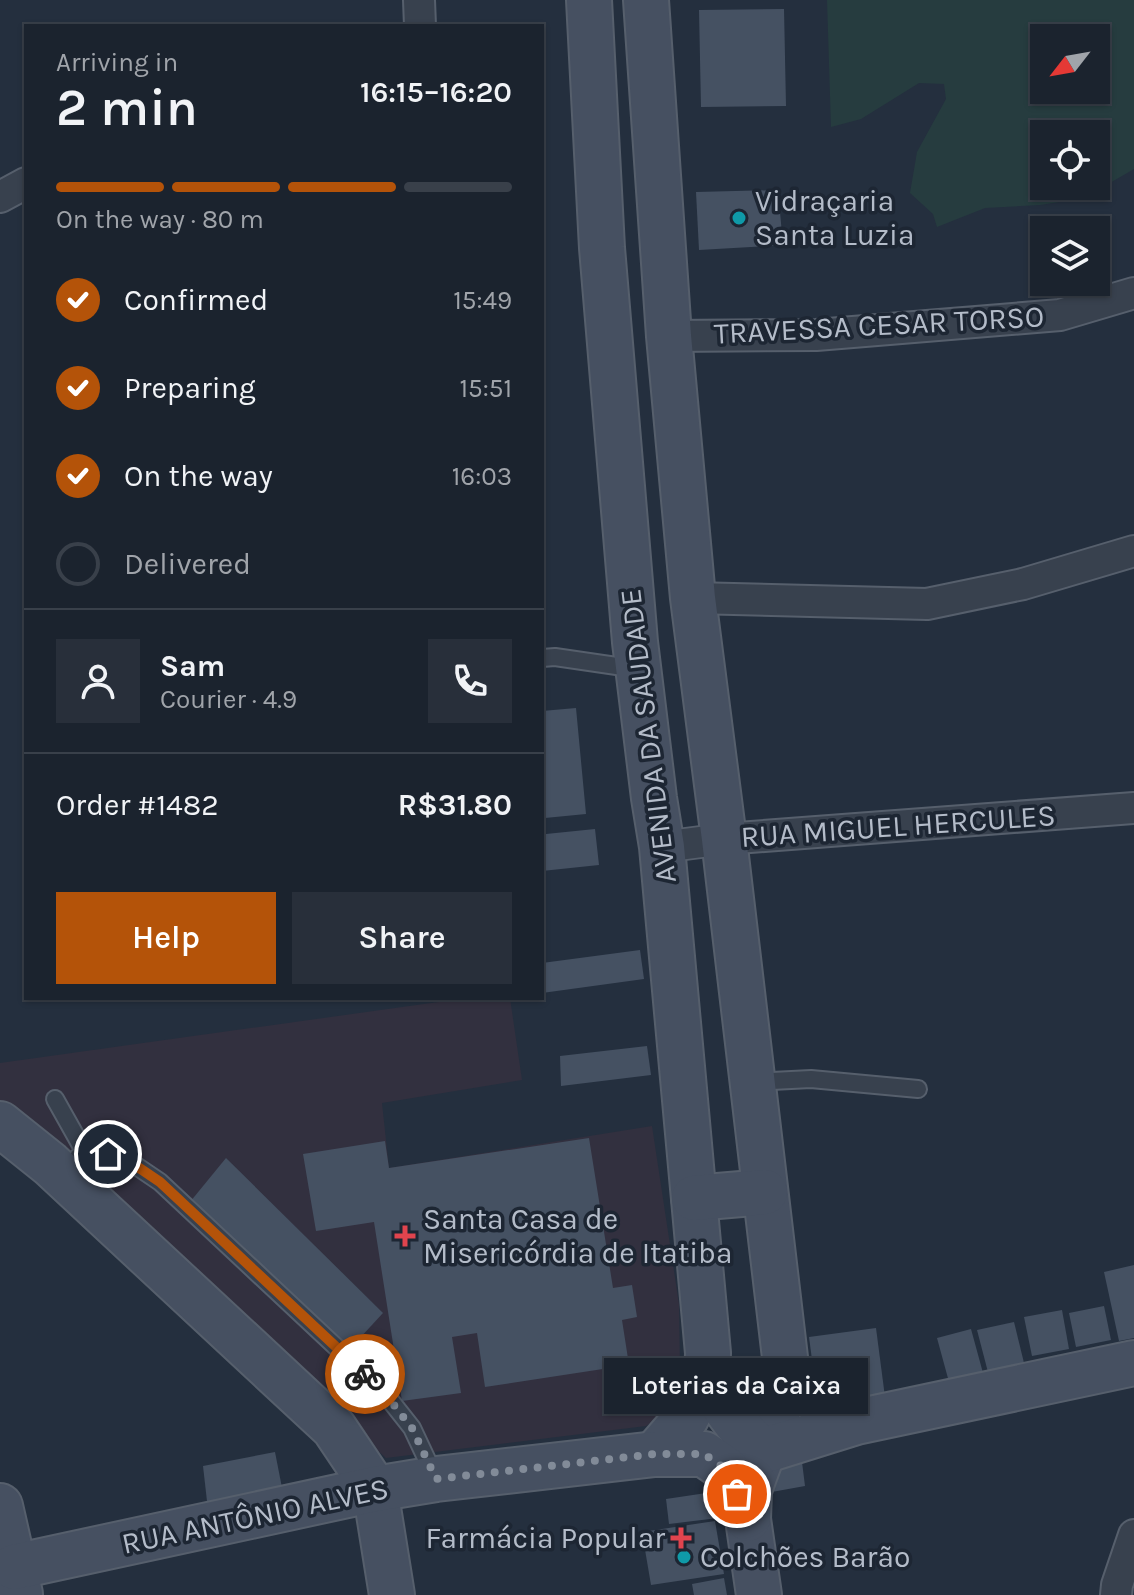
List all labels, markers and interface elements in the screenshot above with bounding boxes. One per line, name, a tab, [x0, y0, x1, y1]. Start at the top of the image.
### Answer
north arrow	[1030, 24, 1110, 104]
map controls	[1030, 24, 1110, 296]
text: Arriving in	[56, 47, 178, 78]
text: 16:15–16:20	[360, 74, 512, 110]
text: 2 min	[56, 77, 198, 138]
button: locate	[1030, 120, 1110, 200]
place label: Vidraçaria Santa Luzia	[755, 183, 915, 253]
text: On the way · 80 m	[56, 204, 264, 235]
marker: Vidraçaria Santa Luzia	[730, 209, 748, 227]
button: layers	[1030, 216, 1110, 296]
icon: check	[56, 278, 100, 322]
text: Confirmed	[124, 282, 268, 318]
text: 15:49	[453, 285, 512, 316]
street label: TRAVESSA CESAR TORSO	[713, 298, 1045, 352]
icon: check	[56, 366, 100, 410]
text: Preparing	[124, 370, 256, 406]
text: 15:51	[459, 373, 512, 404]
icon: check	[56, 454, 100, 498]
text: On the way	[124, 458, 273, 494]
text: 16:03	[452, 461, 512, 492]
text: Delivered	[124, 546, 251, 582]
street label: AVENIDA DA SAUDADE	[612, 587, 684, 885]
button: person	[56, 639, 140, 723]
button: phone	[428, 639, 512, 723]
text: Sam	[160, 648, 225, 684]
text: Courier · 4.9	[160, 684, 297, 715]
text: Order #1482	[56, 787, 219, 823]
text: R$31.80	[398, 787, 512, 823]
street label: RUA MIGUEL HERCULES	[739, 797, 1057, 855]
button: Help	[56, 892, 276, 984]
button: Share	[292, 892, 512, 984]
pin	[74, 1120, 142, 1188]
icon: home	[86, 1132, 130, 1176]
place label: Santa Casa de Misericórdia de Itatiba	[423, 1201, 732, 1271]
marker: Santa Casa de Misericórdia de Itatiba	[394, 1225, 416, 1247]
courier	[325, 1334, 405, 1414]
icon: bike	[343, 1352, 387, 1396]
callout: Loterias da Caixa	[605, 1358, 869, 1414]
text: Loterias da Caixa	[631, 1370, 841, 1401]
pin	[703, 1460, 771, 1528]
street label: RUA ANTÔNIO ALVES	[118, 1470, 392, 1562]
icon: bag	[715, 1472, 759, 1516]
place label: Farmácia Popular	[426, 1520, 665, 1556]
marker: Farmácia Popular	[672, 1529, 690, 1547]
place label: Colchões Barão	[700, 1539, 910, 1575]
marker: Colchões Barão	[675, 1548, 693, 1566]

